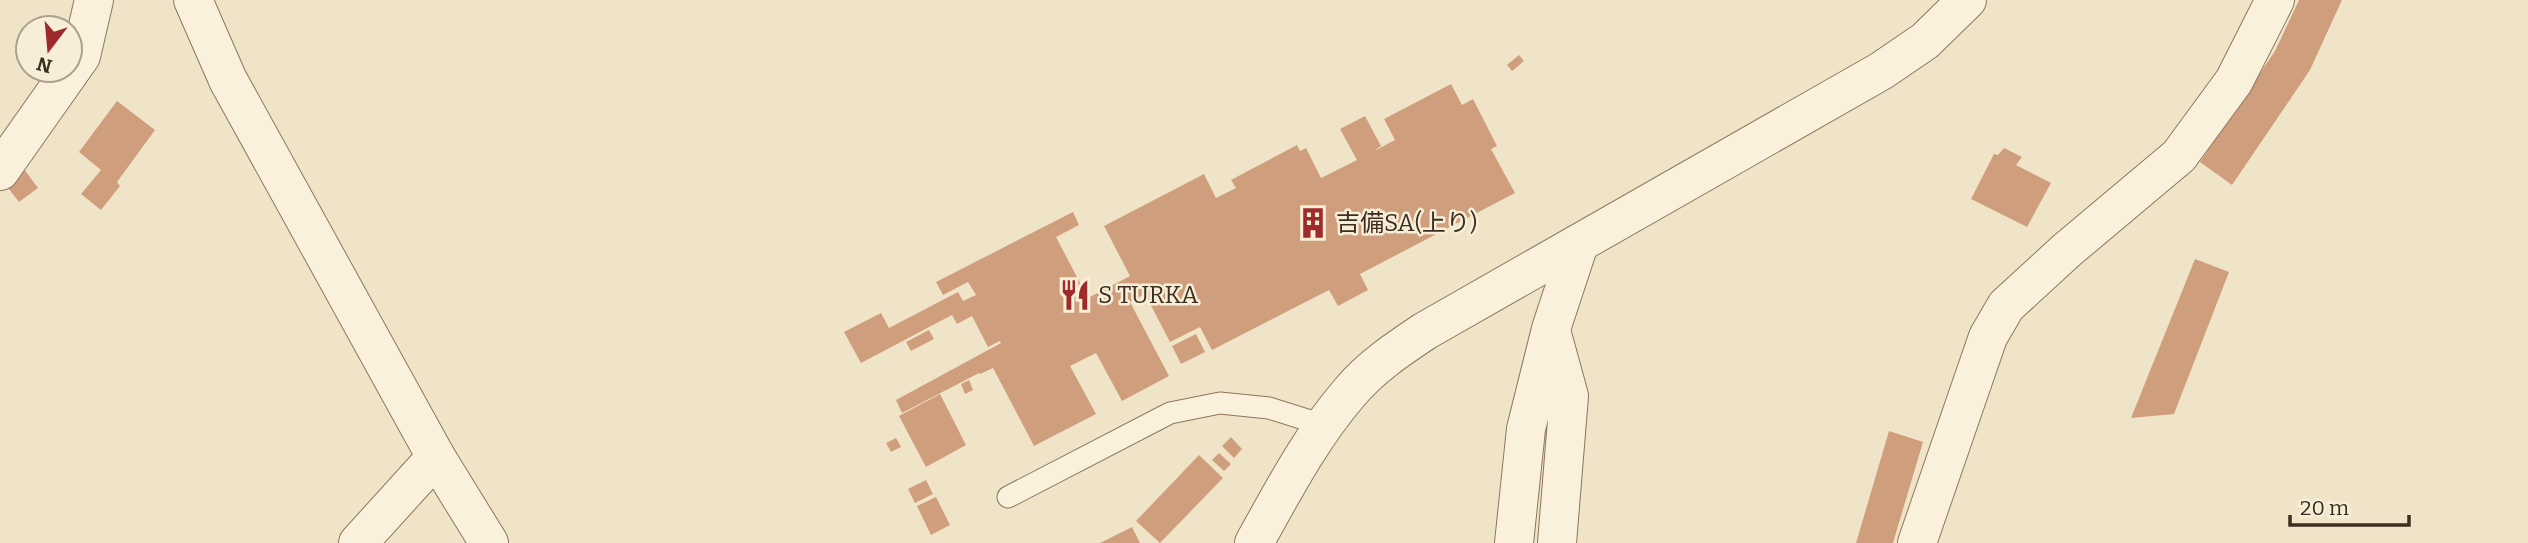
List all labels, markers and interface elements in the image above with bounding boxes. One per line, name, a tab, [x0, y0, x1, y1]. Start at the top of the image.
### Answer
north arrow	[14, 14, 84, 84]
text: N	[34, 52, 55, 78]
building icon: 吉備SA(上り)	[1296, 206, 1330, 240]
place label: 吉備SA(上り)	[1336, 209, 1477, 237]
restaurant icon: S TURKA	[1058, 278, 1092, 312]
place label: S TURKA	[1098, 281, 1198, 309]
scale bar	[2290, 484, 2409, 528]
text: 20 m	[2300, 495, 2349, 521]

